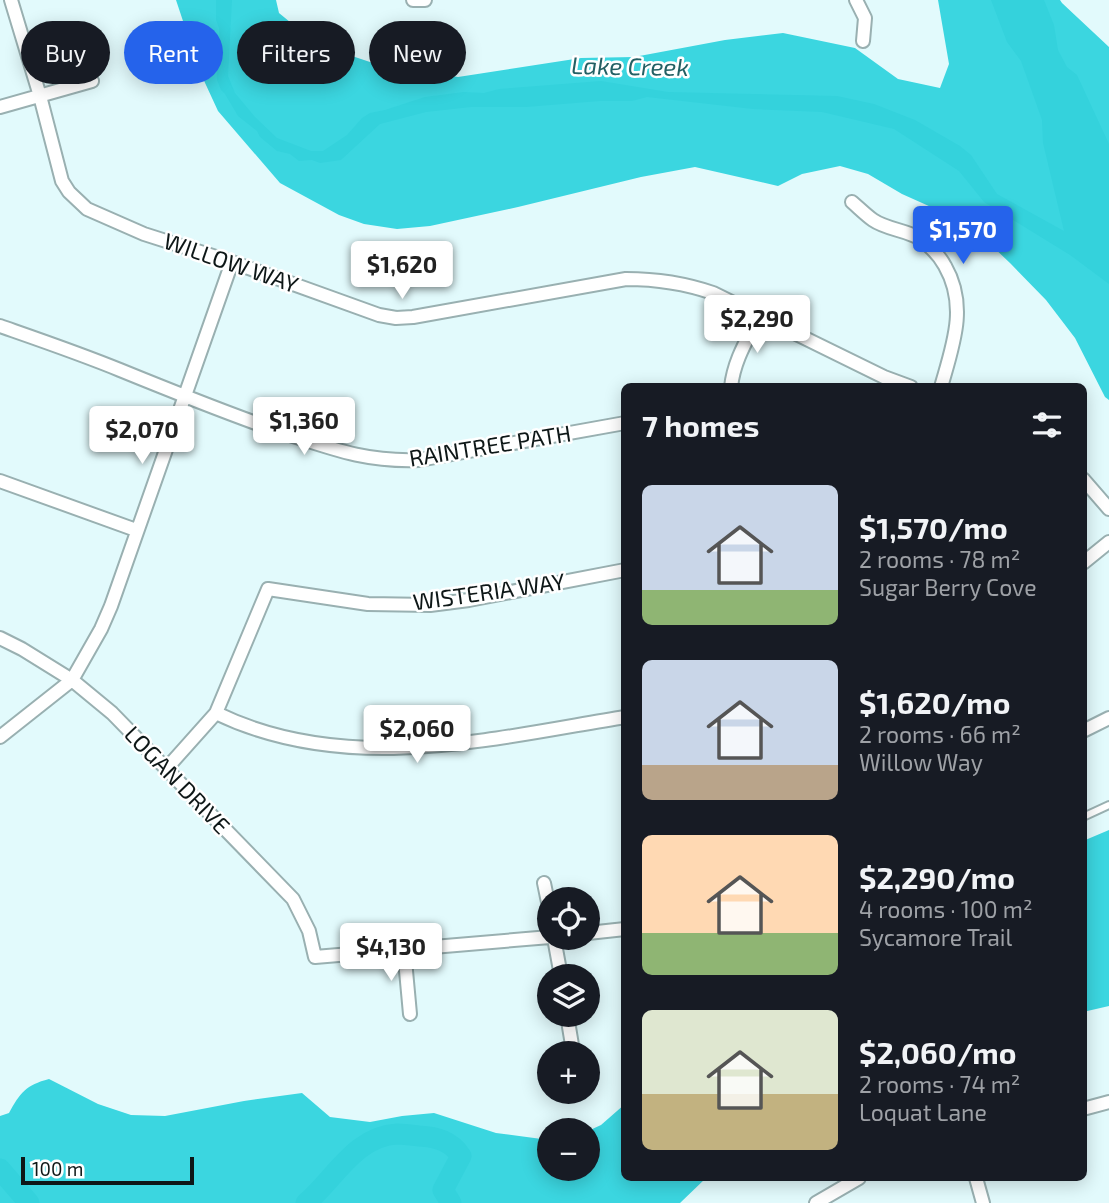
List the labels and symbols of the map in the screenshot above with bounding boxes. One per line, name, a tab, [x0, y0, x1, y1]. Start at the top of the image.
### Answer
water label: Lake Creek	[571, 50, 689, 81]
pin: $1,570	[906, 206, 1020, 266]
street label: WILLOW WAY	[160, 226, 302, 298]
pin: $1,620	[345, 242, 459, 301]
pin: $2,290	[700, 296, 814, 355]
pin: $1,360	[247, 398, 361, 457]
pin: $2,070	[85, 406, 199, 466]
street label: RAINTREE PATH	[407, 418, 573, 472]
street label: WISTERIA WAY	[411, 566, 567, 616]
pin: $2,060	[360, 706, 474, 765]
street label: LOGAN DRIVE	[119, 719, 236, 839]
pin: $4,130	[334, 923, 448, 983]
scale bar	[21, 1154, 194, 1186]

